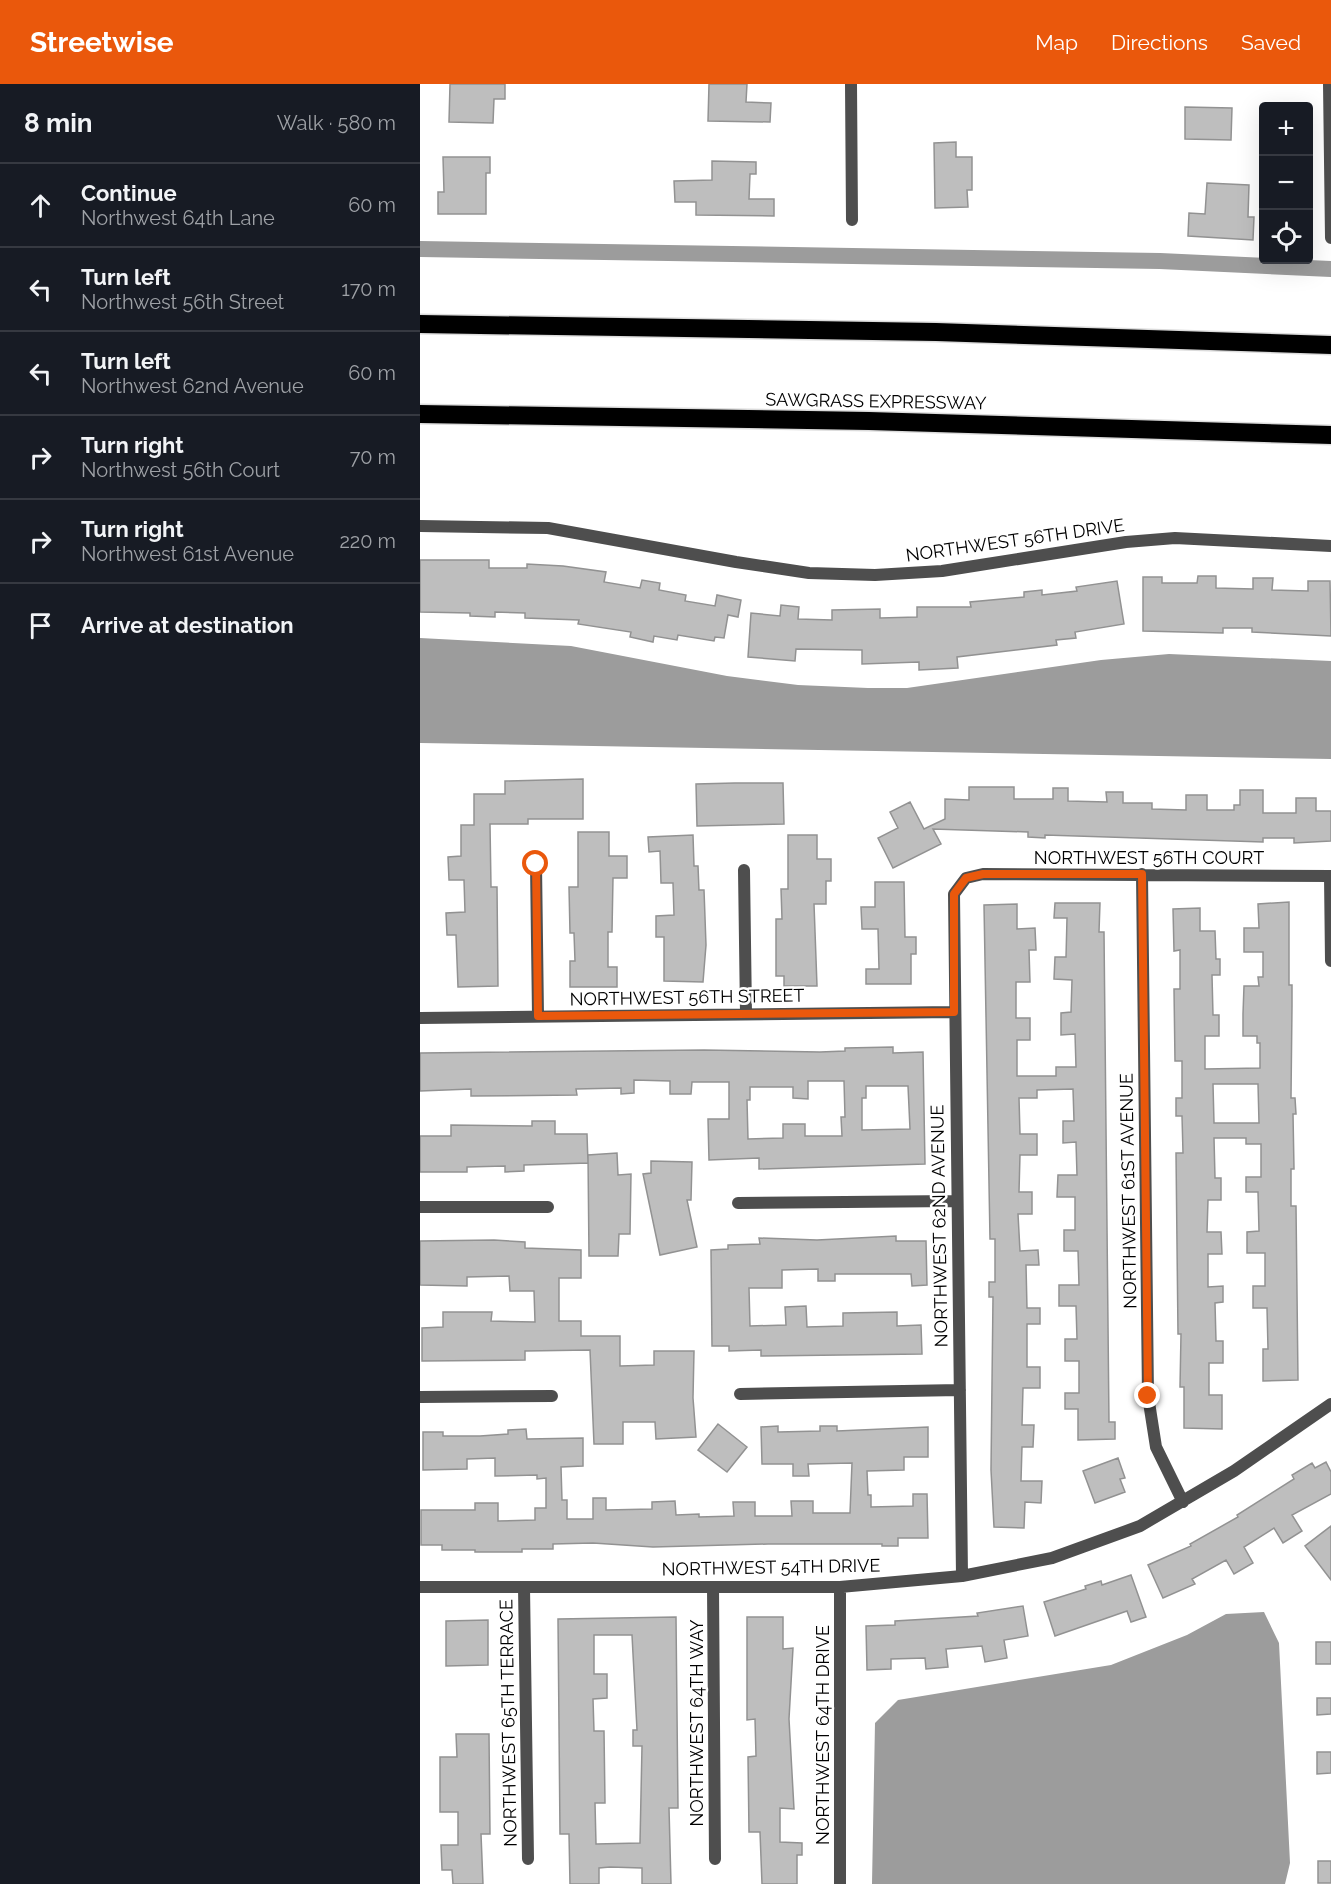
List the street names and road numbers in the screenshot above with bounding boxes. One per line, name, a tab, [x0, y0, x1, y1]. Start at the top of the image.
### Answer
street label: SAWGRASS EXPRESSWAY	[765, 389, 987, 413]
street label: NORTHWEST 56TH DRIVE	[904, 514, 1126, 566]
street label: NORTHWEST 56TH COURT	[1034, 847, 1264, 868]
street label: NORTHWEST 56TH STREET	[569, 984, 805, 1010]
street label: NORTHWEST 61ST AVENUE	[1115, 1073, 1141, 1309]
street label: NORTHWEST 62ND AVENUE	[926, 1104, 952, 1348]
street label: NORTHWEST 54TH DRIVE	[661, 1555, 881, 1579]
street label: NORTHWEST 65TH TERRACE	[495, 1599, 521, 1847]
street label: NORTHWEST 64TH WAY	[686, 1619, 707, 1827]
street label: NORTHWEST 64TH DRIVE	[812, 1625, 833, 1845]

